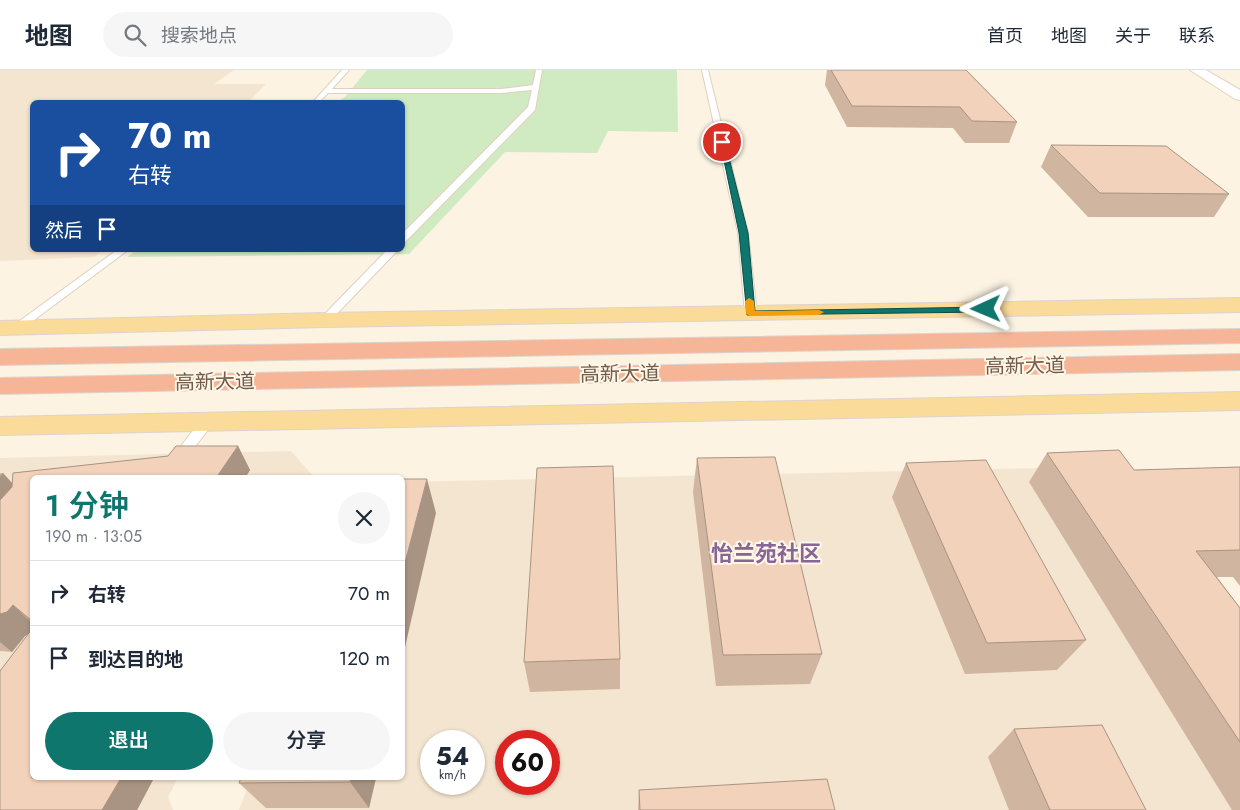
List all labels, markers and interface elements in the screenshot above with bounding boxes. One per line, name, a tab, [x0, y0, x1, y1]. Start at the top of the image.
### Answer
search box	[103, 12, 453, 57]
text: 地图	[25, 18, 73, 53]
icon: search	[121, 21, 149, 49]
text: 搜索地点	[161, 22, 237, 49]
text: 首页	[987, 23, 1023, 49]
text: 地图	[1051, 23, 1087, 49]
text: 关于	[1115, 23, 1151, 49]
text: 联系	[1179, 23, 1215, 49]
text: 70 m	[128, 111, 211, 161]
icon: right	[45, 120, 110, 185]
pin	[701, 121, 743, 163]
icon: arrive	[708, 128, 736, 156]
text: 右转	[128, 159, 172, 191]
icon: arrive	[93, 215, 121, 243]
text: 然后	[45, 217, 83, 244]
position arrow	[959, 282, 1011, 334]
street label: 高新大道	[985, 351, 1065, 381]
street label: 高新大道	[580, 359, 660, 389]
street label: 高新大道	[175, 367, 255, 397]
text: 1 分钟	[45, 484, 129, 527]
button: close	[338, 492, 390, 544]
text: 190 m · 13:05	[45, 525, 142, 548]
district label: 怡兰苑社区	[711, 537, 821, 569]
icon: right	[45, 579, 73, 607]
text: 70 m	[348, 580, 390, 607]
text: 右转	[88, 581, 126, 608]
icon: arrive	[45, 644, 73, 672]
text: 120 m	[339, 645, 390, 672]
text: 到达目的地	[88, 646, 183, 673]
button: 退出	[45, 712, 213, 770]
button: 分享	[223, 712, 390, 770]
speed limit sign: 60	[495, 730, 560, 795]
text: 54	[436, 738, 469, 774]
text: km/h	[439, 766, 466, 784]

